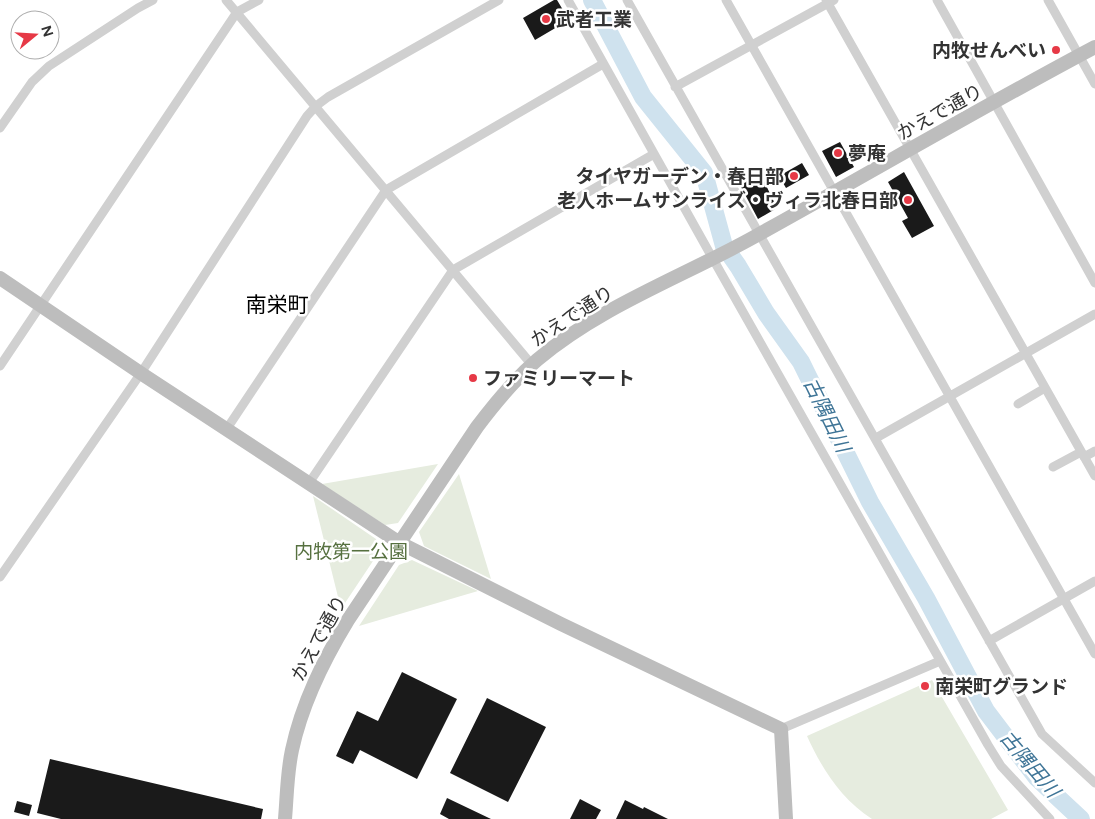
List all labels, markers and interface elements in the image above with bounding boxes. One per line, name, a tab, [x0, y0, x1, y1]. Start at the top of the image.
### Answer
place label: 武者工業	[556, 8, 632, 31]
north arrow	[10, 10, 60, 60]
marker: 武者工業	[540, 13, 552, 25]
text: N	[37, 23, 57, 39]
place label: 内牧せんべい	[932, 39, 1046, 62]
marker: 内牧せんべい	[1050, 44, 1062, 56]
street label: かえで通り	[893, 79, 987, 145]
place label: 夢庵	[848, 142, 886, 165]
marker: 夢庵	[832, 147, 844, 159]
place label: タイヤガーデン・春日部	[576, 165, 784, 188]
marker: タイヤガーデン・春日部	[788, 170, 800, 182]
place label: 老人ホームサンライズ・ヴィラ北春日部	[557, 189, 898, 212]
marker: 老人ホームサンライズ・ヴィラ北春日部	[902, 194, 914, 206]
street label: かえで通り	[526, 281, 618, 351]
district label: 南栄町	[246, 292, 309, 317]
place label: ファミリーマート	[483, 367, 635, 390]
marker: ファミリーマート	[467, 372, 479, 384]
water label: 古隅田川	[799, 374, 856, 458]
park label: 内牧第一公園	[294, 540, 408, 563]
street label: かえで通り	[286, 591, 352, 685]
place label: 南栄町グランド	[935, 675, 1068, 698]
marker: 南栄町グランド	[919, 680, 931, 692]
water label: 古隅田川	[995, 726, 1066, 804]

